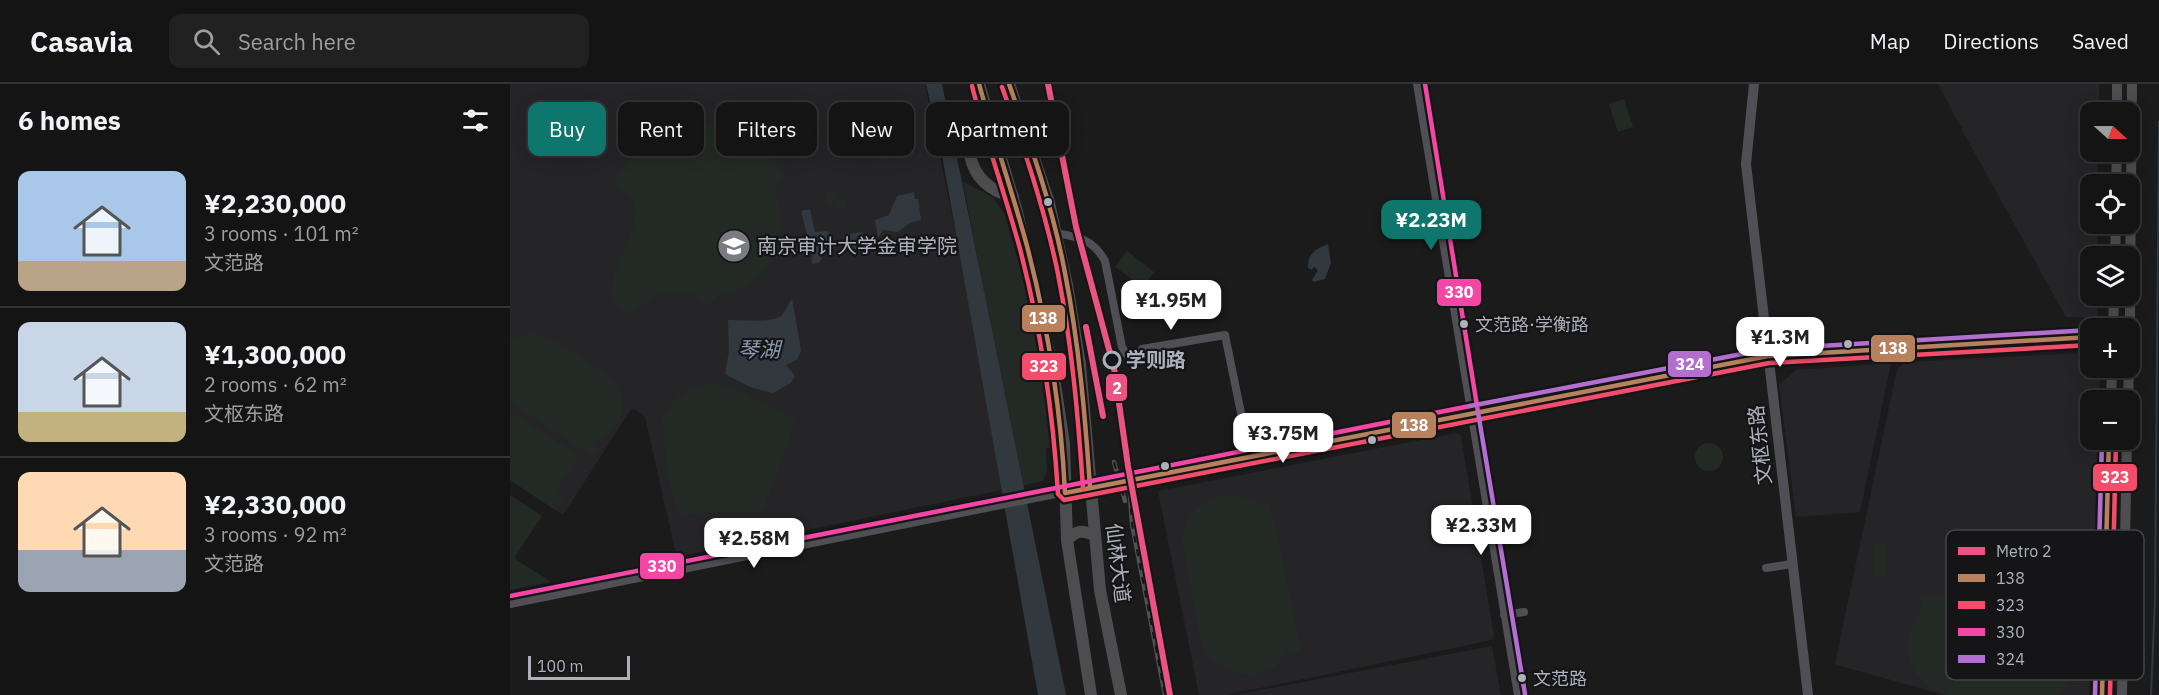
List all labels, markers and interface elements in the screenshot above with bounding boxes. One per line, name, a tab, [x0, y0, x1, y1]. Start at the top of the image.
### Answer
search box	[169, 14, 589, 68]
text: Casavia	[30, 23, 133, 60]
icon: search	[190, 25, 223, 58]
text: Search here	[238, 27, 356, 56]
text: Map	[1870, 27, 1910, 55]
text: Directions	[1943, 27, 2039, 55]
text: Saved	[2072, 27, 2129, 55]
chip: Buy	[528, 102, 606, 156]
chip: Rent	[618, 102, 704, 156]
chip: Filters	[716, 102, 817, 156]
chip: New	[829, 102, 914, 156]
chip: Apartment	[926, 102, 1069, 156]
north arrow	[2080, 102, 2140, 162]
map controls	[2080, 102, 2140, 450]
text: 6 homes	[18, 103, 121, 137]
icon: filters	[459, 104, 492, 137]
button: locate	[2080, 174, 2140, 234]
text: ¥2,230,000	[204, 186, 346, 220]
icon: home	[66, 195, 138, 267]
unlabelled marker	[1042, 196, 1054, 208]
pin: ¥2.23M	[1382, 200, 1480, 251]
text: ¥2.23M	[1395, 206, 1467, 233]
text: 3 rooms · 101 m²	[204, 220, 359, 247]
school or university icon: 南京审计大学金审学院	[716, 228, 752, 264]
place label: 南京审计大学金审学院	[757, 232, 957, 259]
button: layers	[2080, 246, 2140, 306]
text: 文范路	[204, 249, 264, 276]
line badge: 330	[1436, 278, 1482, 307]
pin: ¥1.95M	[1122, 280, 1220, 331]
text: 330	[1445, 282, 1474, 302]
text: ¥1.95M	[1135, 286, 1207, 313]
line badge: 138	[1021, 304, 1066, 333]
text: 138	[1029, 308, 1057, 328]
place label: 文范路·学衡路	[1475, 313, 1589, 336]
pin: ¥1.3M	[1738, 317, 1822, 368]
marker: 文范路·学衡路	[1458, 318, 1470, 330]
button: +	[2080, 318, 2140, 378]
text: ¥1.3M	[1750, 323, 1810, 350]
line badge: 138	[1870, 334, 1916, 363]
water label: 琴湖	[738, 335, 783, 363]
text: ¥1,300,000	[204, 337, 346, 371]
unlabelled marker	[1842, 338, 1854, 350]
text: 138	[1879, 338, 1907, 358]
icon: home	[66, 346, 138, 418]
place label: 学则路	[1126, 346, 1186, 373]
line badge: 324	[1667, 350, 1712, 378]
marker: 学则路	[1103, 351, 1121, 369]
line badge: 323	[1021, 352, 1067, 381]
text: 324	[1676, 354, 1705, 374]
text: 323	[1030, 356, 1058, 376]
text: 2 rooms · 62 m²	[204, 371, 347, 398]
line badge: 2	[1105, 373, 1128, 402]
text: 2	[1112, 378, 1122, 398]
button: −	[2080, 390, 2140, 450]
text: 文枢东路	[204, 400, 284, 427]
street label: 文枢东路	[1742, 404, 1777, 486]
line badge: 138	[1391, 411, 1437, 439]
pin: ¥3.75M	[1234, 413, 1332, 464]
text: 138	[1400, 415, 1428, 435]
text: ¥3.75M	[1247, 419, 1319, 446]
unlabelled marker	[1366, 434, 1378, 446]
unlabelled marker	[1159, 460, 1171, 472]
line badge: 323	[2092, 463, 2138, 492]
text: 323	[2101, 467, 2129, 487]
text: ¥2,330,000	[204, 487, 346, 521]
icon: home	[66, 496, 138, 568]
pin: ¥2.33M	[1432, 505, 1530, 556]
text: ¥2.33M	[1445, 511, 1517, 538]
pin: ¥2.58M	[705, 518, 803, 569]
text: 3 rooms · 92 m²	[204, 521, 347, 548]
street label: 仙林大道	[1100, 522, 1137, 604]
text: ¥2.58M	[718, 524, 790, 551]
legend	[1946, 530, 2144, 680]
text: Metro 2	[1996, 541, 2052, 561]
text: 文范路	[204, 550, 264, 577]
line badge: 330	[639, 552, 685, 580]
text: 330	[648, 556, 677, 576]
text: 138	[1996, 568, 2025, 588]
text: 323	[1996, 595, 2025, 615]
text: 330	[1996, 622, 2025, 642]
text: 324	[1996, 649, 2025, 669]
scale bar	[528, 653, 630, 680]
text: 100 m	[537, 656, 584, 676]
place label: 文范路	[1533, 667, 1587, 690]
marker: 文范路	[1516, 672, 1528, 684]

